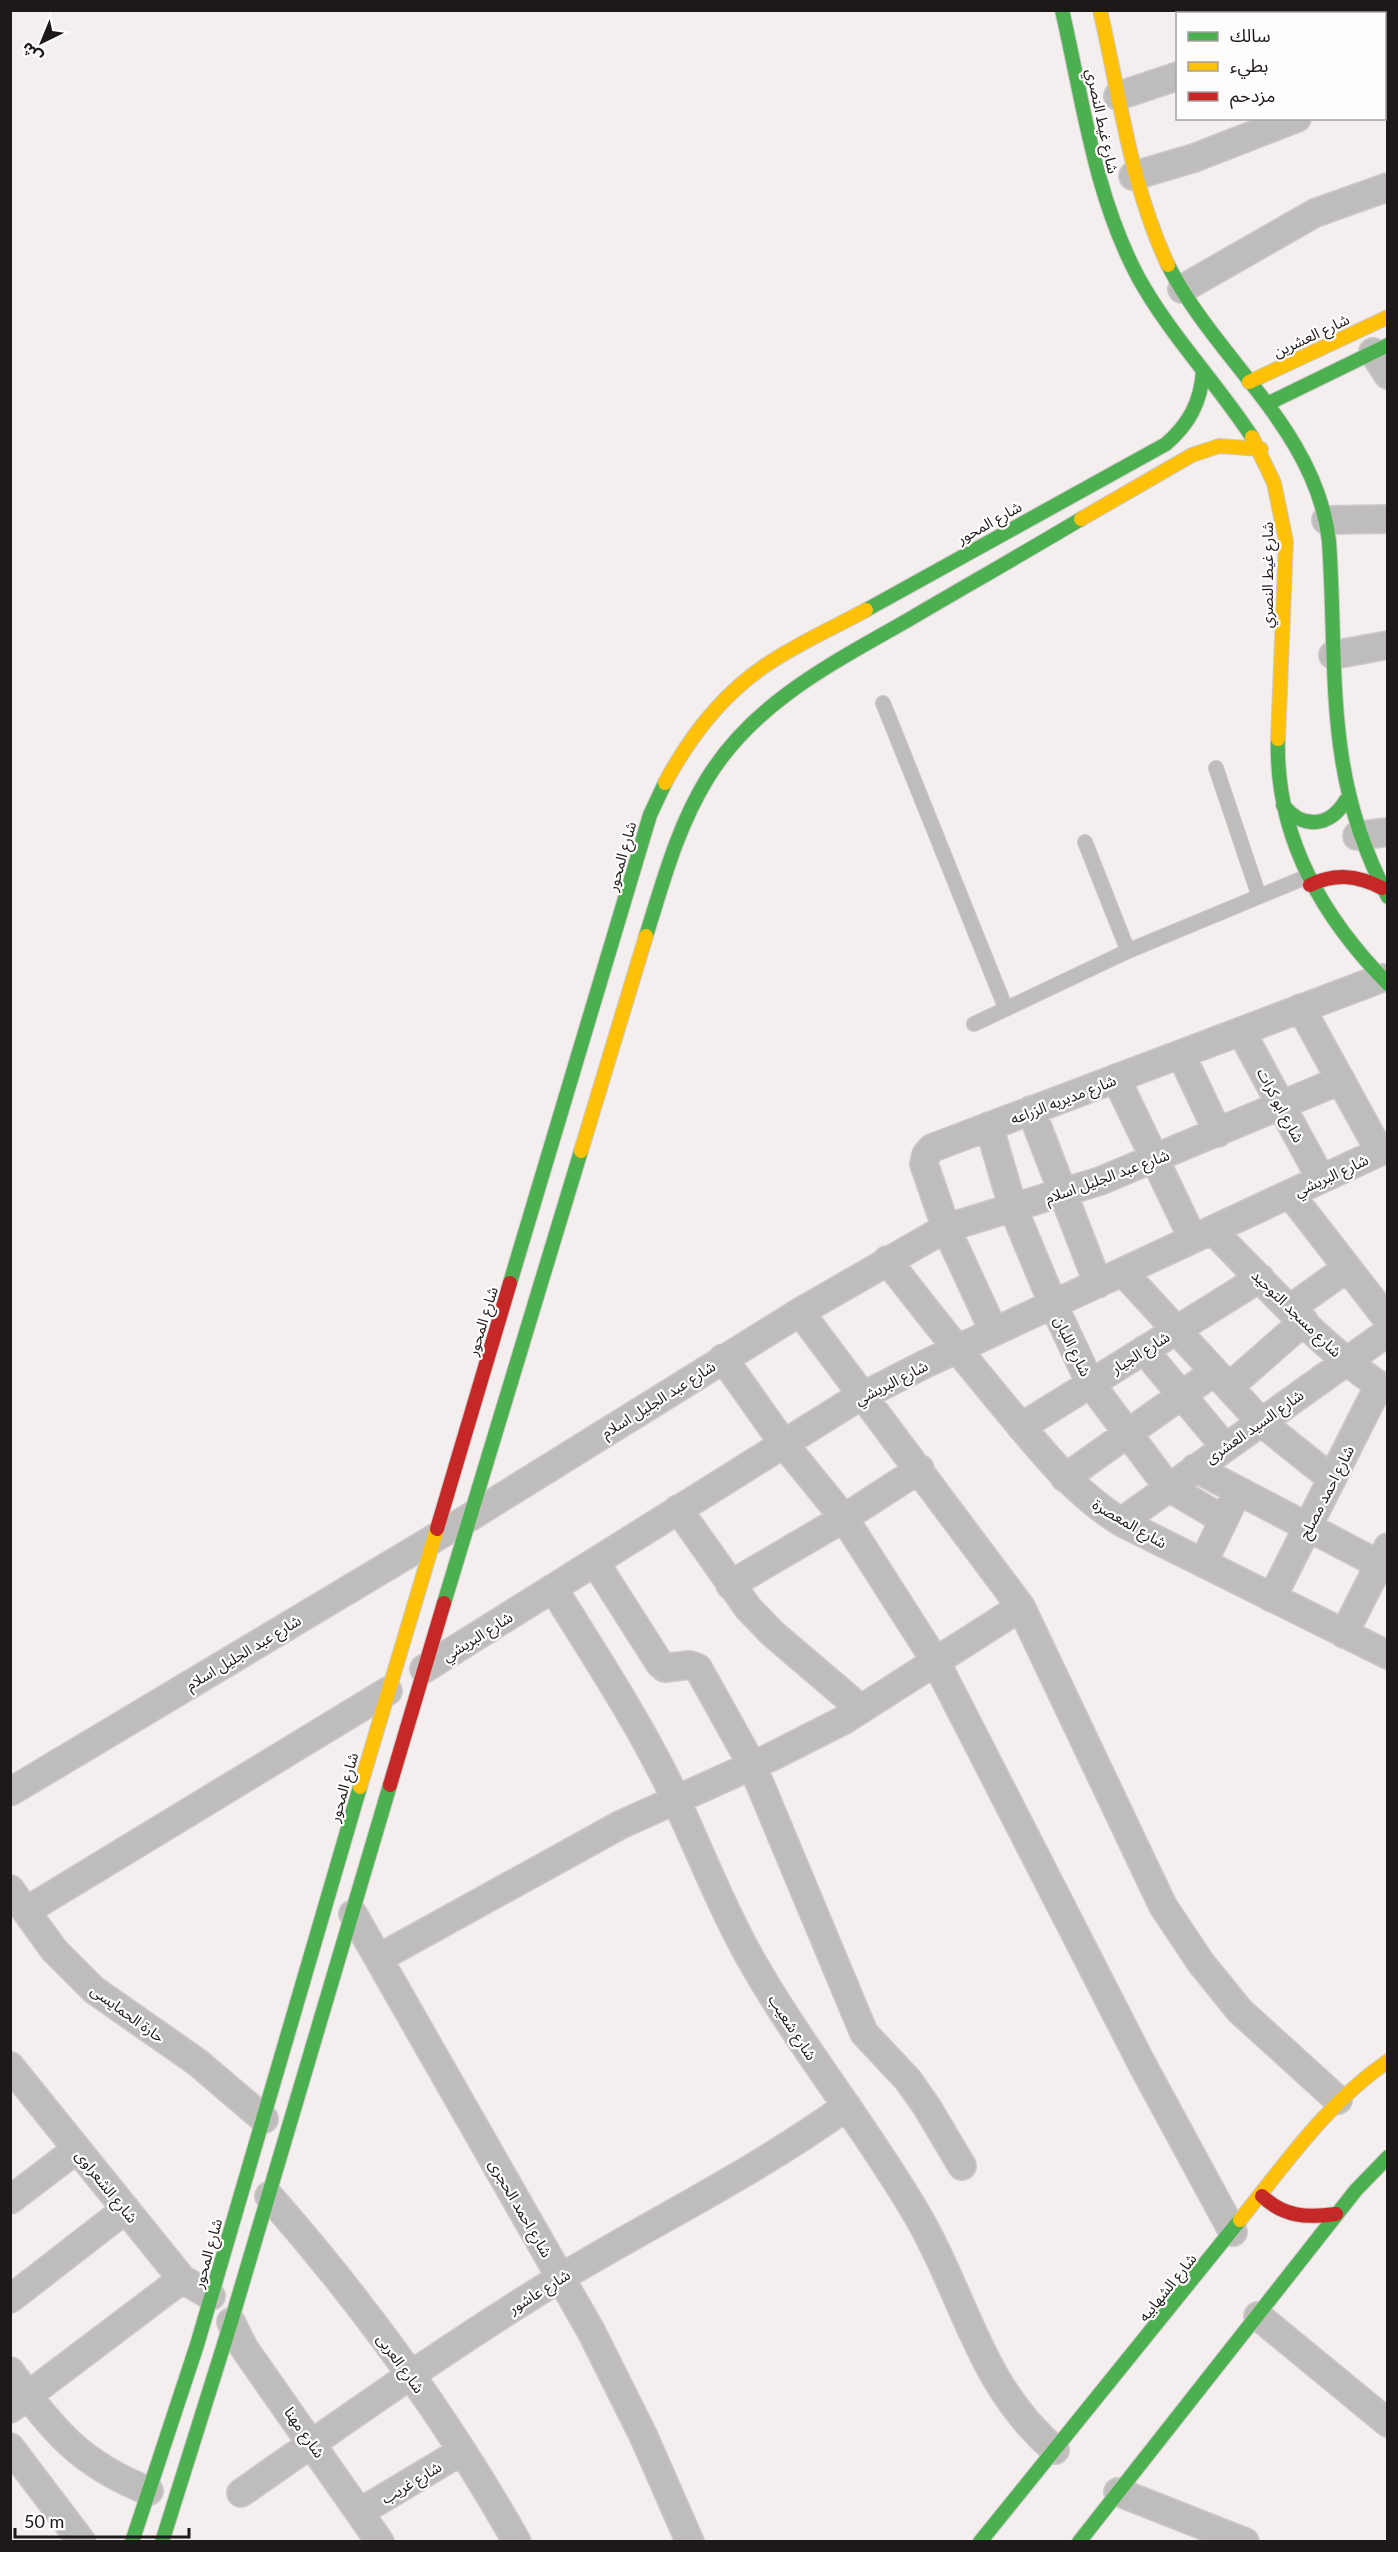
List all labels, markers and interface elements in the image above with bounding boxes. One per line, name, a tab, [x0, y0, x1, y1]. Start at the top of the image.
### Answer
north arrow	[12, 12, 72, 72]
legend	[1176, 12, 1386, 120]
text: سالك	[1230, 24, 1271, 46]
text: ش	[17, 38, 47, 68]
text: بطيء	[1230, 54, 1268, 79]
street label: شارع غيط النصري	[1079, 67, 1123, 176]
text: مزدحم	[1230, 84, 1275, 109]
street label: شارع العشرين	[1270, 309, 1354, 364]
street label: شارع المحور	[953, 497, 1027, 551]
street label: شارع غيط النصري	[1258, 521, 1280, 628]
street label: شارع المحور	[602, 819, 643, 895]
street label: شارع ابو كرات	[1250, 1065, 1308, 1147]
street label: شارع مديريه الزراعه	[1008, 1071, 1120, 1131]
street label: شارع عبد الجليل اسلام	[1042, 1145, 1173, 1211]
street label: شارع البريشي	[1291, 1150, 1373, 1204]
street label: شارع مسجد التوحيد	[1246, 1266, 1346, 1363]
street label: شارع المحور	[463, 1284, 505, 1360]
street label: شارع اللبان	[1047, 1313, 1095, 1381]
street label: شارع الجيار	[1107, 1327, 1175, 1381]
street label: شارع البريشي	[852, 1356, 933, 1412]
street label: شارع عبد الجليل اسلام	[598, 1357, 721, 1445]
street label: شارع السيد العشرى	[1201, 1385, 1309, 1470]
street label: شارع احمد مصلح	[1295, 1442, 1361, 1543]
street label: شارع المعصرة	[1088, 1495, 1171, 1555]
street label: شارع البريشي	[439, 1607, 518, 1668]
street label: شارع عبد الجليل اسلام	[182, 1610, 306, 1697]
street label: شارع المحور	[324, 1750, 365, 1826]
street label: حارة الحمايسى	[87, 1980, 168, 2047]
street label: شارع شعيب	[762, 1991, 821, 2066]
street label: شارع الشعراوى	[69, 2146, 142, 2229]
street label: شارع احمد الحجرى	[482, 2156, 556, 2262]
street label: شارع المحور	[188, 2216, 229, 2292]
street label: شارع الشهابيه	[1134, 2249, 1203, 2327]
street label: شارع عاشور	[504, 2265, 575, 2321]
street label: شارع العربى	[370, 2330, 429, 2399]
street label: شارع مهنا	[278, 2403, 329, 2463]
street label: شارع غريب	[378, 2457, 447, 2510]
scale bar	[15, 2501, 189, 2539]
text: 50 m	[24, 2510, 64, 2532]

